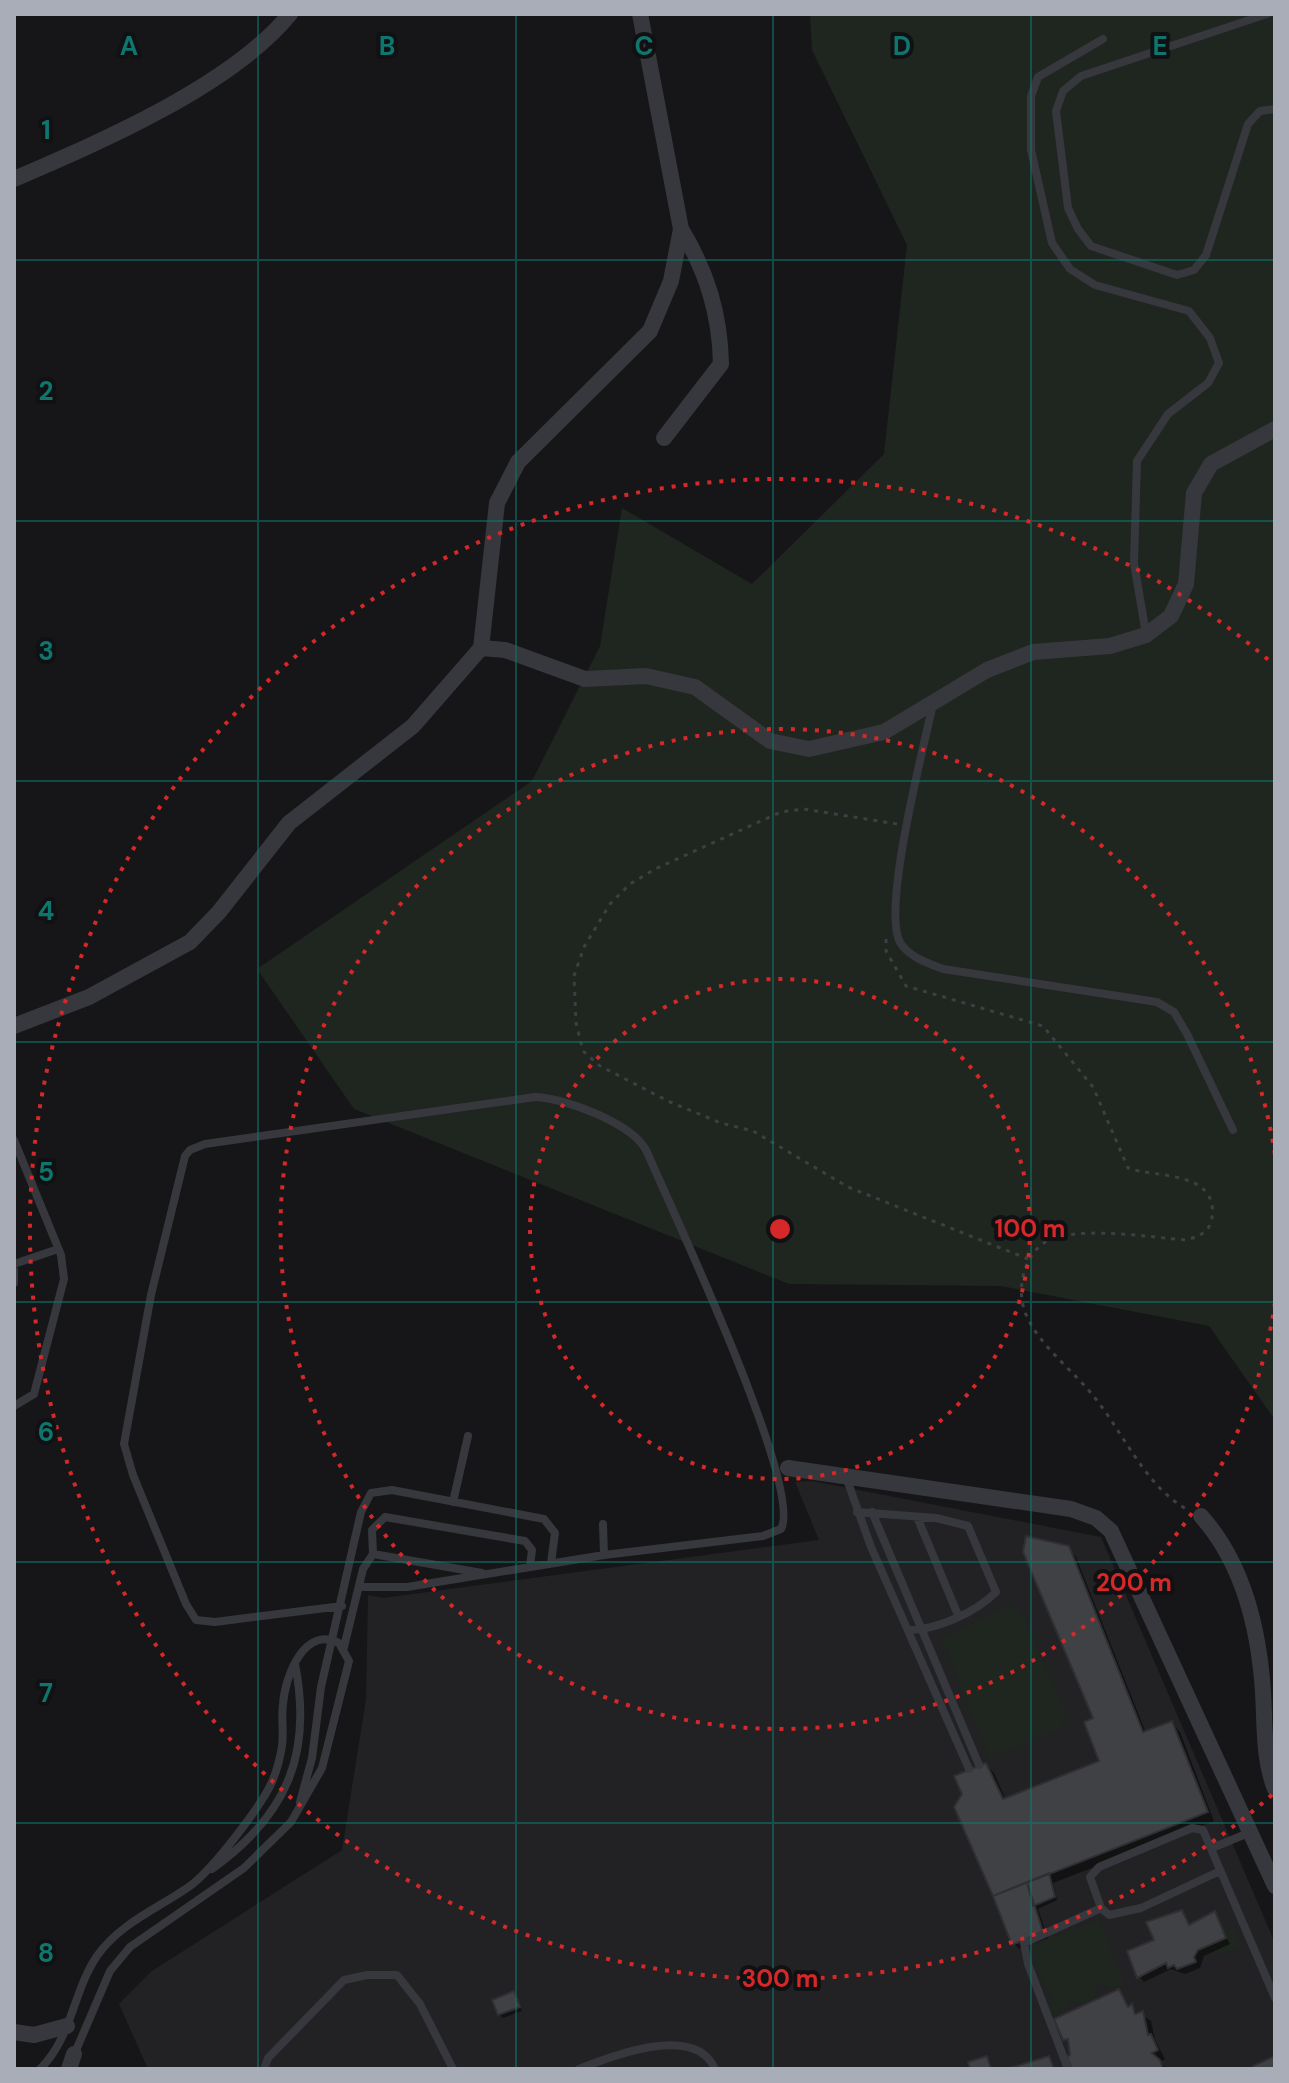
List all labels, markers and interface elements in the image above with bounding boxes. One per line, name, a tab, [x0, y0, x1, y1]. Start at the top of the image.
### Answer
text: A	[120, 29, 138, 63]
text: B	[379, 29, 395, 63]
text: C	[634, 29, 654, 63]
text: D	[893, 29, 911, 63]
text: E	[1152, 29, 1168, 63]
text: 1	[41, 113, 51, 147]
text: 2	[38, 374, 54, 408]
text: 3	[38, 634, 54, 668]
text: 4	[38, 894, 54, 928]
text: 5	[38, 1155, 54, 1189]
text: 100 m	[995, 1213, 1065, 1244]
centre of rings	[766, 1215, 794, 1243]
text: 6	[38, 1415, 54, 1449]
text: 200 m	[1096, 1567, 1172, 1598]
text: 7	[39, 1676, 53, 1710]
text: 8	[38, 1936, 54, 1970]
text: 300 m	[742, 1963, 818, 1994]

